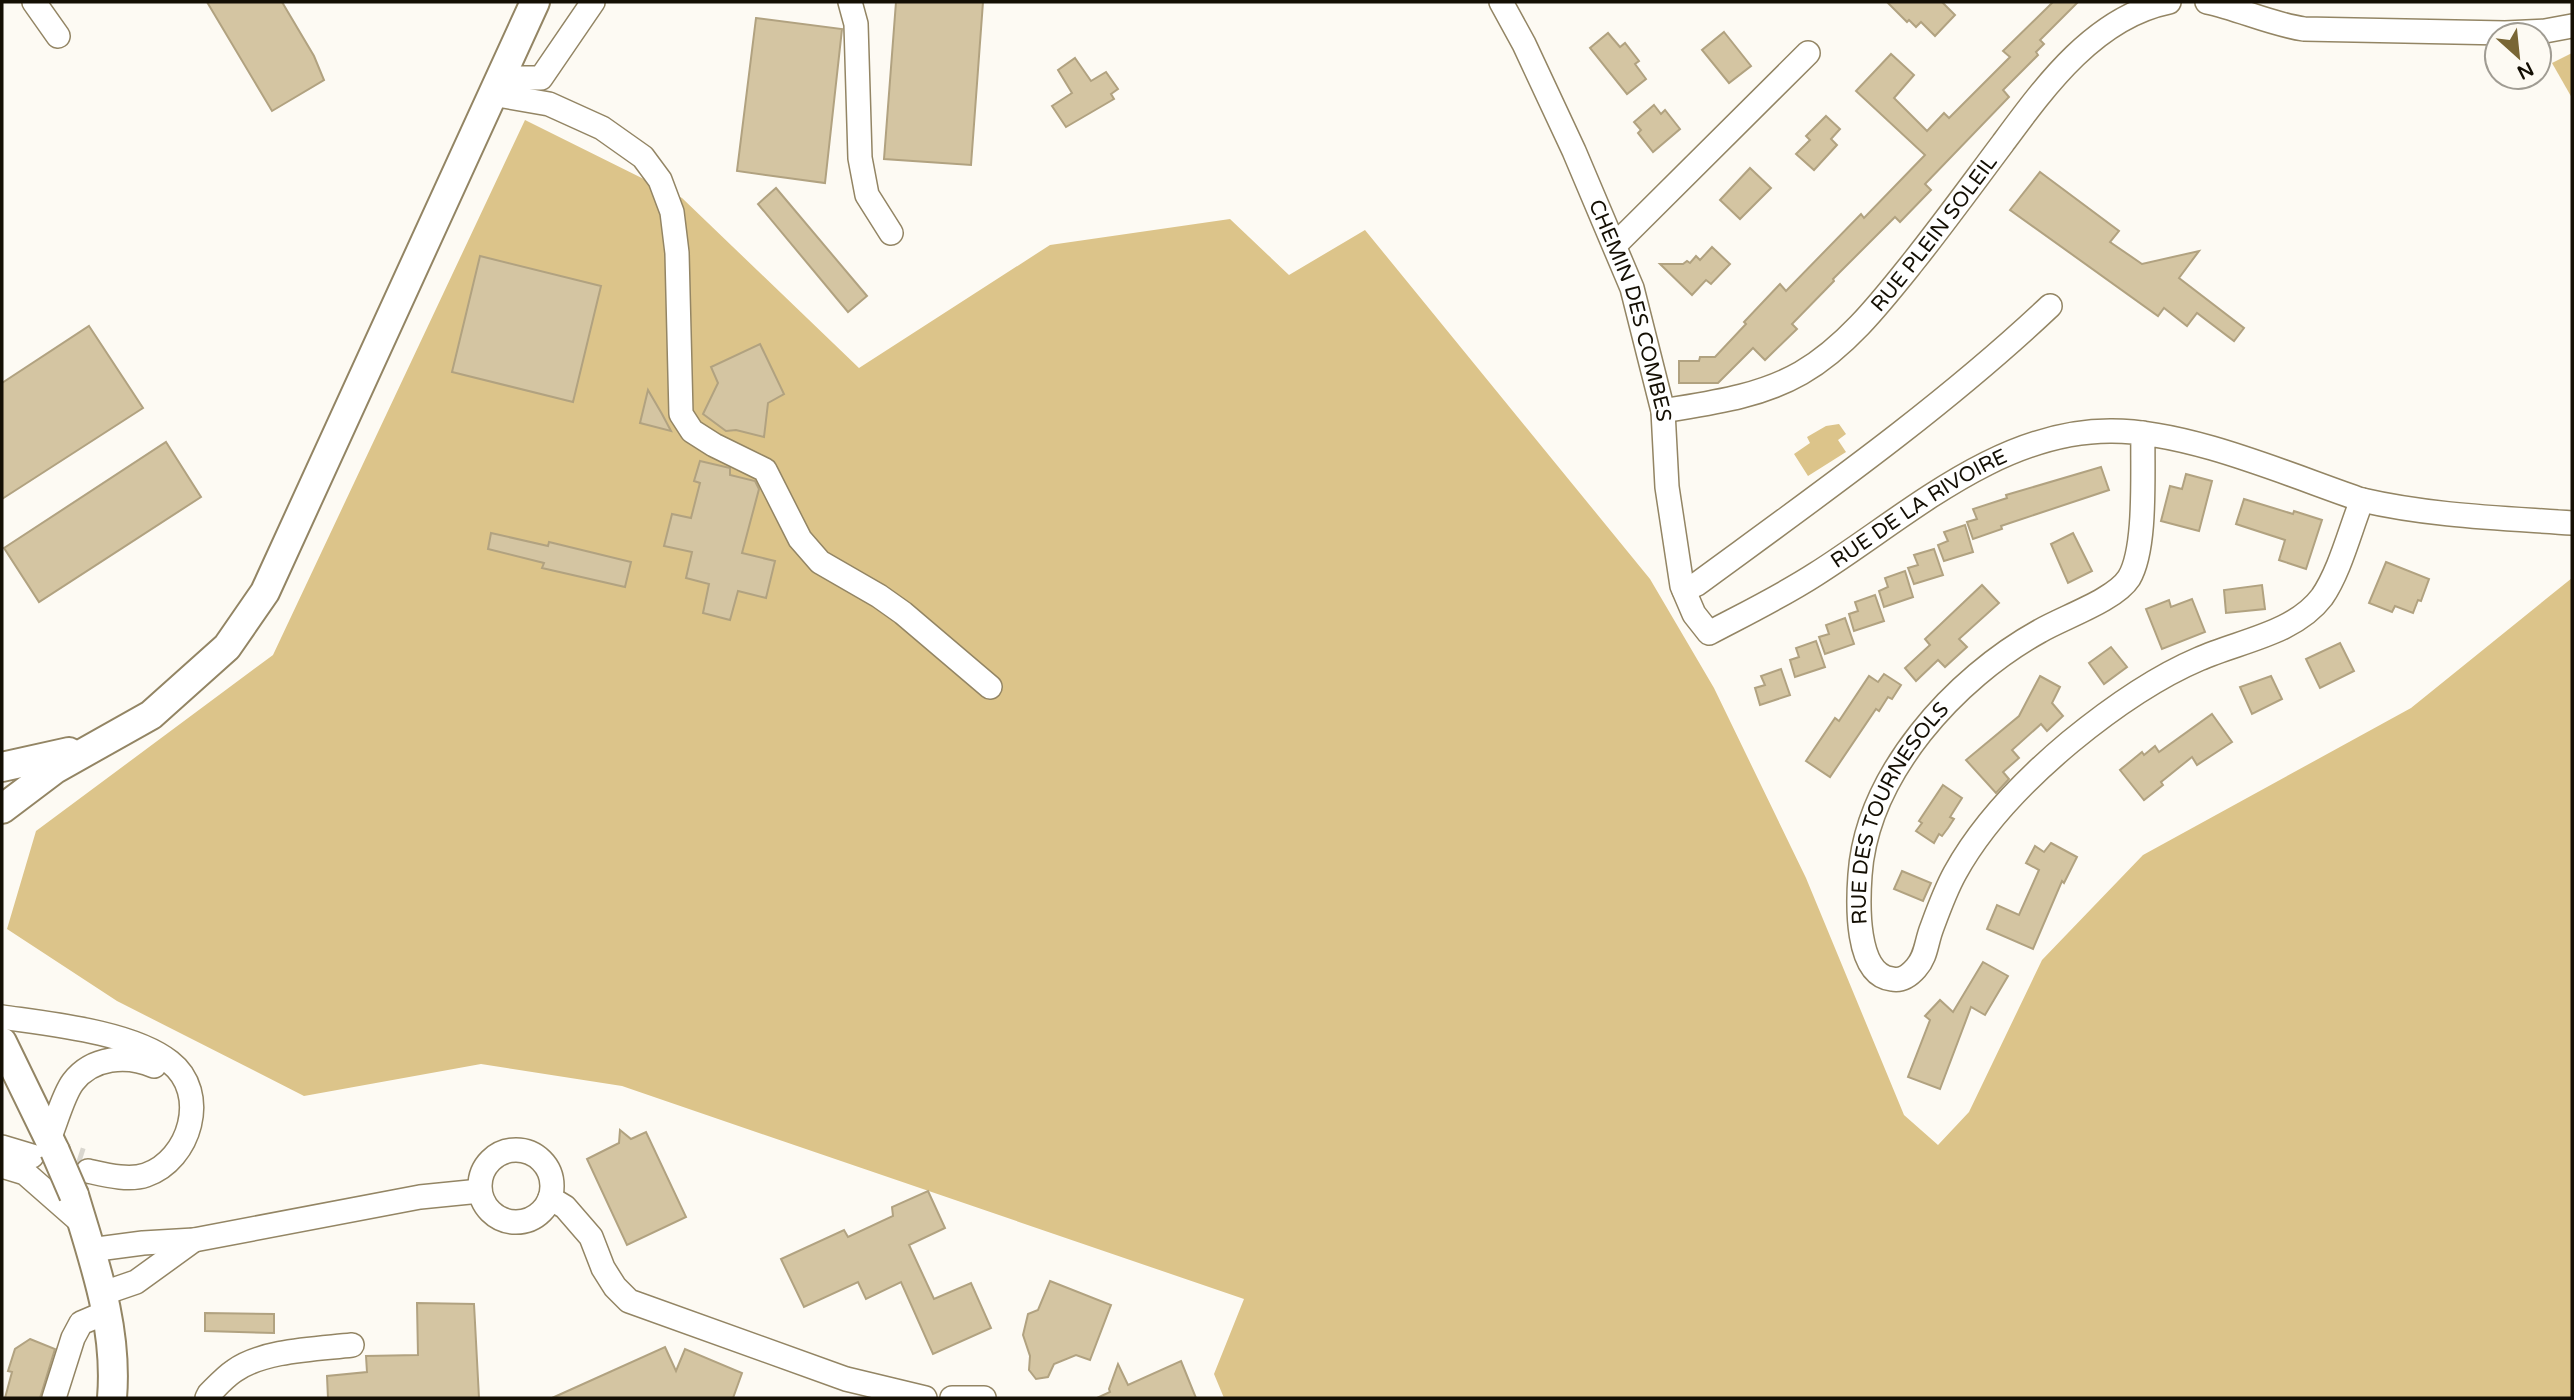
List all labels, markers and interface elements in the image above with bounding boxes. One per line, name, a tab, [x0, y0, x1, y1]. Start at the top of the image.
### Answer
north arrow	[2483, 21, 2553, 91]
text: N	[2513, 57, 2537, 84]
street label: RUE PLEIN SOLEIL	[1866, 150, 2003, 317]
street label: CHEMIN DES COMBES	[1583, 196, 1676, 422]
street label: RUE DE LA RIVOIRE	[1826, 444, 2011, 574]
street label: RUE DES TOURNESOLS	[1847, 697, 1954, 925]

